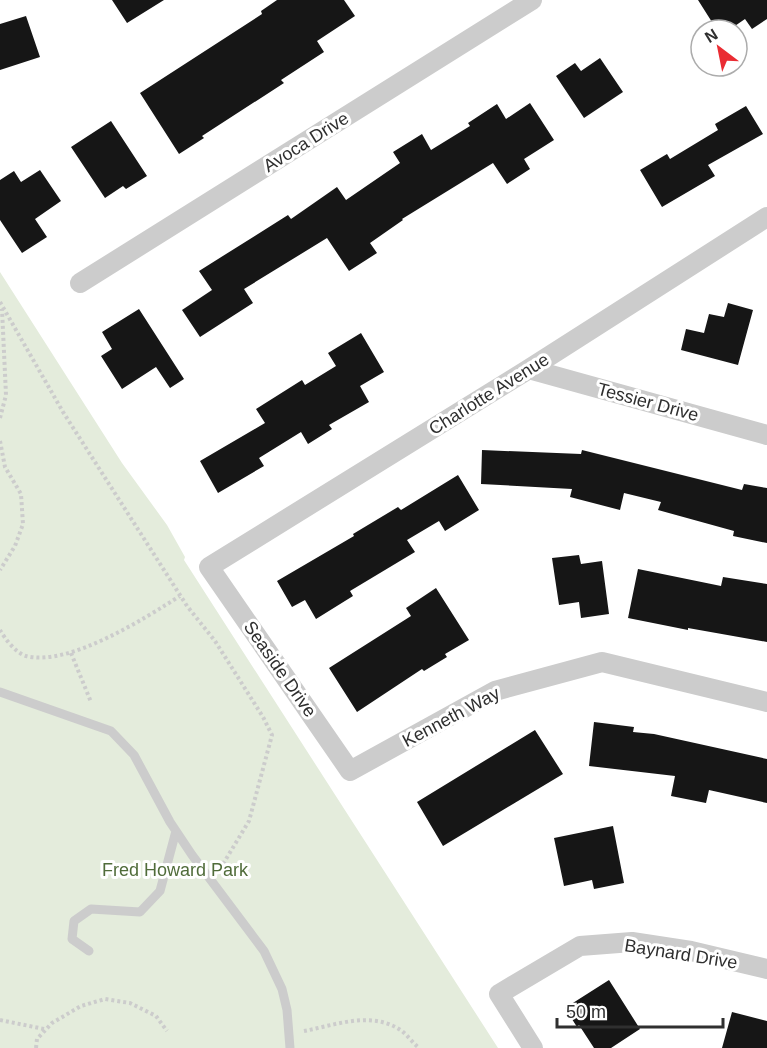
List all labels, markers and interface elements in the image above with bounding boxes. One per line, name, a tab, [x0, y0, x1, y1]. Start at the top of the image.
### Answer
north arrow	[689, 18, 749, 78]
text: N	[702, 25, 721, 46]
street label: Avoca Drive	[260, 108, 352, 176]
street label: Charlotte Avenue	[425, 349, 553, 439]
street label: Tessier Drive	[595, 379, 701, 425]
street label: Seaside Drive	[240, 617, 320, 721]
street label: Kenneth Way	[399, 683, 503, 751]
park label: Fred Howard Park	[102, 860, 249, 880]
street label: Baynard Drive	[623, 935, 739, 973]
scale bar	[557, 991, 724, 1029]
text: 50 m	[566, 1002, 606, 1022]

